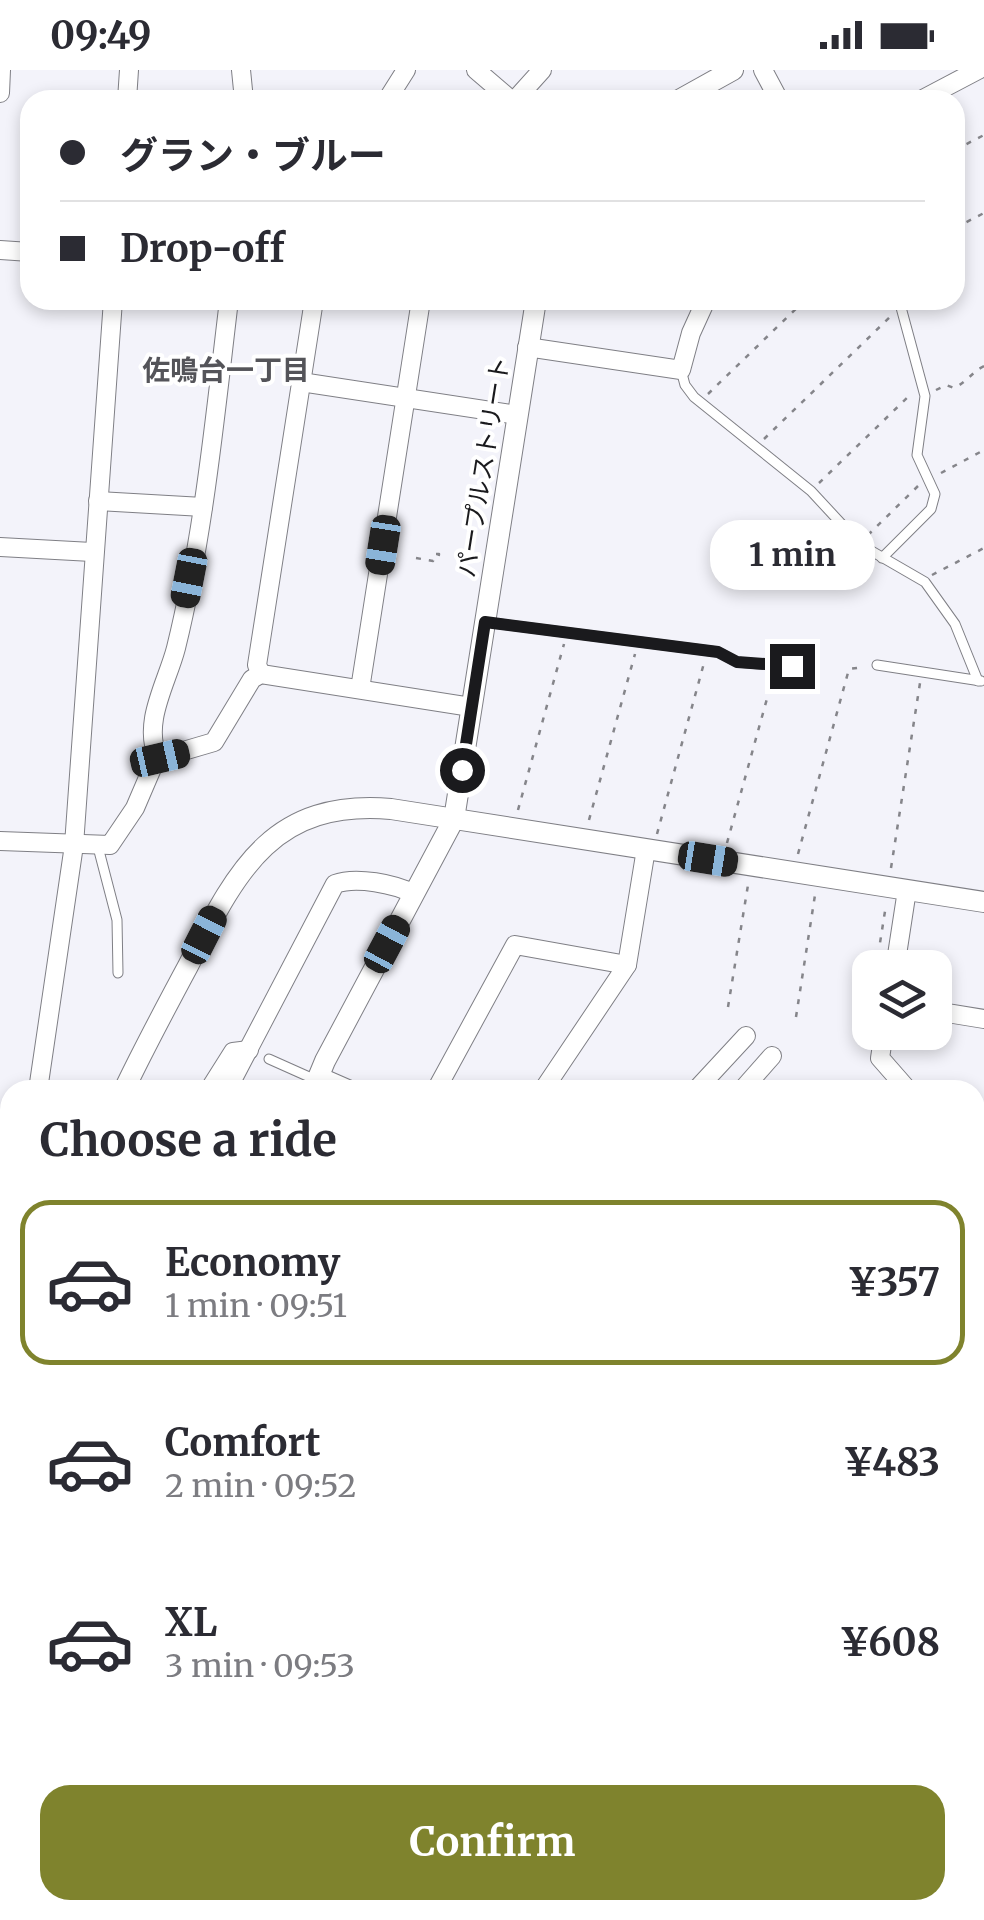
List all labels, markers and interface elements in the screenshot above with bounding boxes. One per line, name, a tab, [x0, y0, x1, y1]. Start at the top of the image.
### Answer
text: 09:49	[50, 12, 151, 59]
text: グラン・ブルー	[120, 132, 386, 179]
text: Drop-off	[120, 225, 285, 272]
district label: 佐鳴台一丁目	[142, 352, 310, 388]
street label: パープルストリート	[450, 354, 516, 580]
car	[363, 513, 403, 577]
callout: 1 min	[710, 521, 874, 591]
text: 1 min	[749, 535, 836, 575]
car	[169, 546, 209, 610]
route end	[770, 644, 815, 689]
car	[127, 737, 193, 779]
route start	[440, 748, 485, 793]
car	[676, 839, 740, 879]
car	[177, 901, 231, 969]
car	[360, 910, 414, 978]
map controls	[852, 950, 952, 1050]
button: layers	[852, 950, 952, 1050]
text: Choose a ride	[40, 1112, 337, 1168]
icon: car	[45, 1238, 135, 1328]
text: Economy	[165, 1239, 340, 1286]
text: ¥357	[847, 1259, 940, 1306]
text: 1 min · 09:51	[165, 1286, 347, 1326]
icon: car	[45, 1418, 135, 1508]
text: Comfort	[165, 1419, 321, 1466]
text: ¥483	[843, 1439, 940, 1486]
text: 2 min · 09:52	[165, 1466, 356, 1506]
icon: car	[45, 1598, 135, 1688]
text: XL	[165, 1599, 217, 1646]
text: ¥608	[840, 1619, 940, 1666]
text: 3 min · 09:53	[165, 1646, 355, 1686]
button: Confirm	[40, 1785, 945, 1900]

